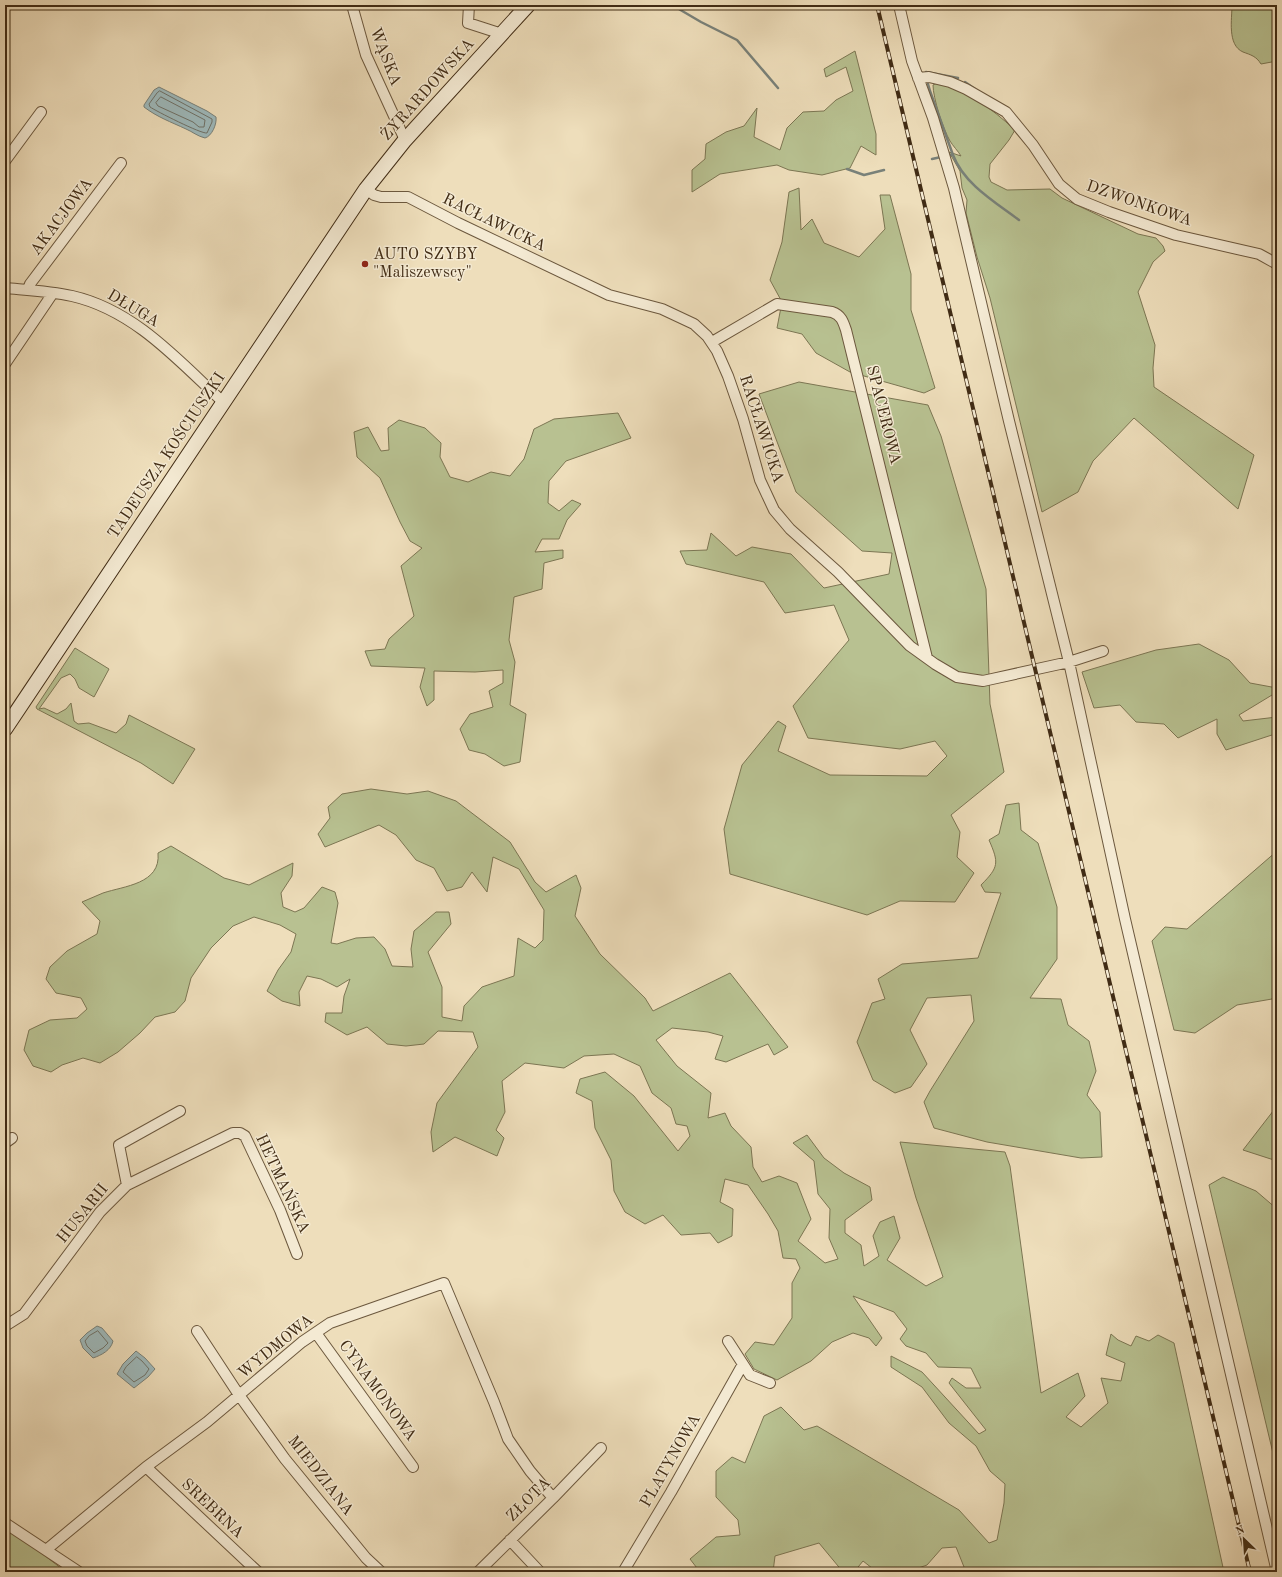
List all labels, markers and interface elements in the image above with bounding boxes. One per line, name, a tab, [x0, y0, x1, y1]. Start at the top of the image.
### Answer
street label: WĄSKA	[367, 26, 403, 88]
street label: ŻYRARDOWSKA	[375, 33, 478, 144]
street label: AKACJOWA	[28, 175, 96, 259]
street label: DZWONKOWA	[1084, 178, 1194, 230]
street label: RACŁAWICKA	[440, 191, 548, 255]
place label: AUTO SZYBY "Maliszewscy"	[373, 247, 478, 281]
marker: AUTO SZYBY "Maliszewscy"	[360, 259, 370, 269]
street label: DŁUGA	[104, 287, 162, 331]
street label: SPACEROWA	[863, 364, 903, 466]
street label: TADEUSZA KOŚCIUSZKI	[101, 367, 229, 542]
street label: RACŁAWICKA	[736, 373, 786, 485]
street label: HETMAŃSKA	[252, 1130, 316, 1236]
street label: HUSARII	[54, 1181, 112, 1247]
street label: WYDMOWA	[235, 1312, 317, 1382]
street label: CYNAMONOWA	[335, 1338, 419, 1444]
street label: PLATYNOWA	[638, 1412, 704, 1510]
street label: MIEDZIANA	[284, 1433, 356, 1519]
street label: ZŁOTA	[504, 1475, 554, 1525]
street label: SREBRNA	[178, 1476, 246, 1542]
north arrow	[1224, 1519, 1264, 1559]
text: N	[1234, 1524, 1247, 1538]

